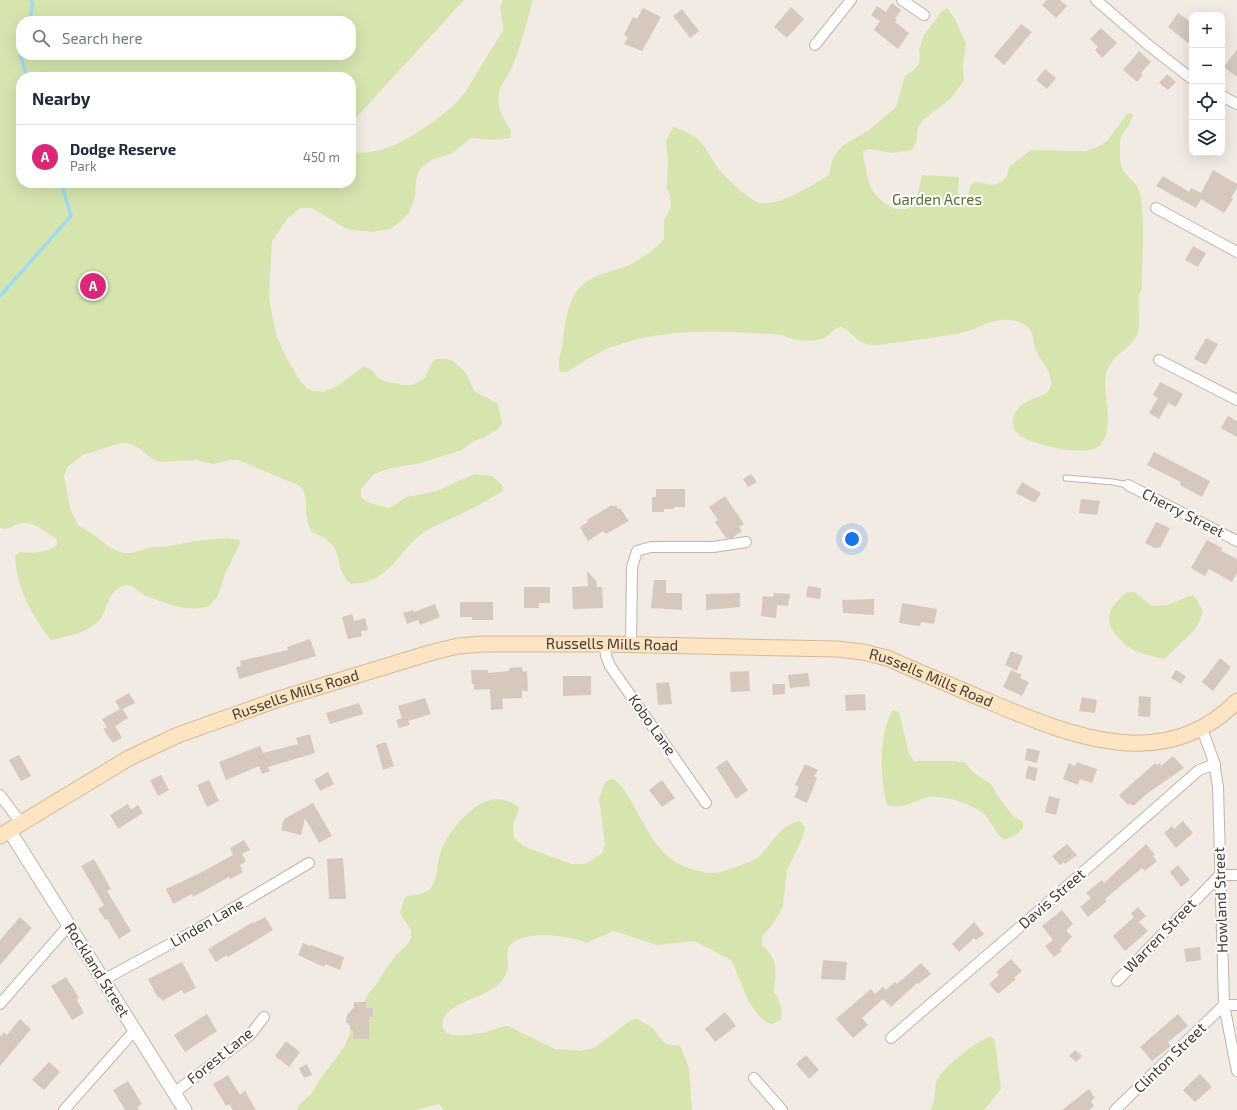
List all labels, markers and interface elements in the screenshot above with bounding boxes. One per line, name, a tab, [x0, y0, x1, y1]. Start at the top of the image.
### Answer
map controls	[1189, 12, 1225, 156]
button: +	[1189, 12, 1225, 48]
search box	[16, 16, 356, 60]
icon: search	[30, 27, 52, 49]
text: Search here	[62, 29, 143, 47]
button: −	[1189, 48, 1225, 84]
button: locate	[1189, 84, 1225, 120]
text: Nearby	[32, 88, 90, 108]
button: layers	[1189, 120, 1225, 156]
text: Dodge Reserve	[70, 140, 176, 158]
text: A	[41, 149, 49, 165]
text: 450 m	[303, 149, 340, 165]
text: Park	[70, 158, 97, 174]
park label: Garden Acres	[892, 190, 982, 208]
pin: A	[80, 271, 106, 301]
street label: Cherry Street	[1139, 484, 1228, 541]
your location	[842, 529, 862, 549]
street label: Russells Mills Road	[546, 634, 679, 654]
street label: Russells Mills Road	[867, 644, 996, 710]
street label: Russells Mills Road	[229, 665, 361, 723]
street label: Kobo Lane	[625, 690, 680, 758]
street label: Howland Street	[1209, 847, 1231, 953]
street label: Davis Street	[1014, 864, 1089, 932]
street label: Linden Lane	[167, 894, 246, 950]
street label: Warren Street	[1119, 894, 1199, 976]
street label: Rockland Street	[62, 919, 134, 1020]
street label: Clinton Street	[1129, 1018, 1209, 1096]
street label: Forest Lane	[183, 1023, 256, 1087]

